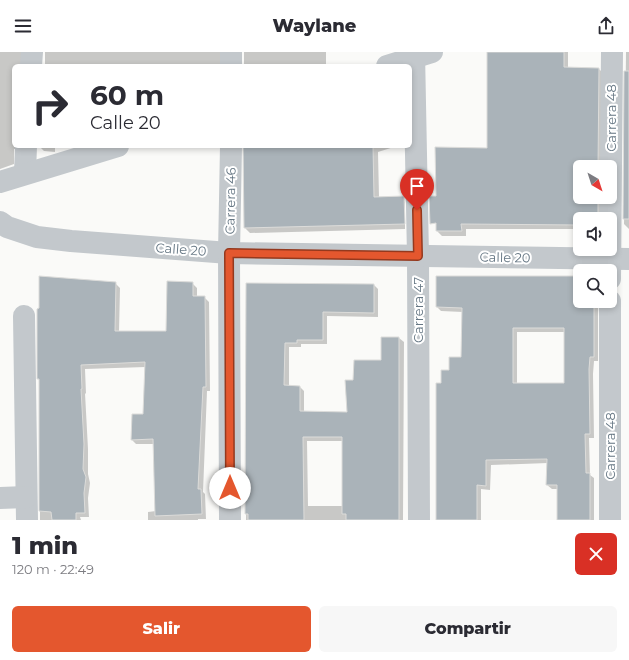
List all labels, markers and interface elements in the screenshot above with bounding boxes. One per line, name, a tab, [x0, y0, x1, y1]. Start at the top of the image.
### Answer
icon: menu	[12, 15, 34, 37]
text: Waylane	[273, 15, 356, 37]
icon: share	[595, 15, 617, 37]
text: 60 m	[90, 78, 164, 112]
icon: right	[24, 80, 76, 132]
street label: Carrera 48	[603, 84, 619, 152]
text: Calle 20	[90, 112, 161, 134]
north arrow	[573, 160, 617, 204]
map controls	[573, 160, 617, 308]
street label: Carrera 46	[221, 167, 239, 235]
pin	[400, 169, 434, 210]
icon: arrive	[406, 175, 428, 197]
button: sound	[573, 212, 617, 256]
street label: Calle 20	[155, 239, 207, 259]
street label: Calle 20	[479, 249, 531, 265]
button: search	[573, 264, 617, 308]
street label: Carrera 47	[410, 277, 426, 343]
street label: Carrera 48	[602, 412, 618, 480]
position arrow	[209, 467, 251, 509]
text: 1 min	[12, 531, 78, 560]
button: close	[575, 533, 617, 575]
text: 120 m · 22:49	[12, 561, 94, 577]
button: Salir	[12, 606, 311, 652]
button: Compartir	[319, 606, 617, 652]

